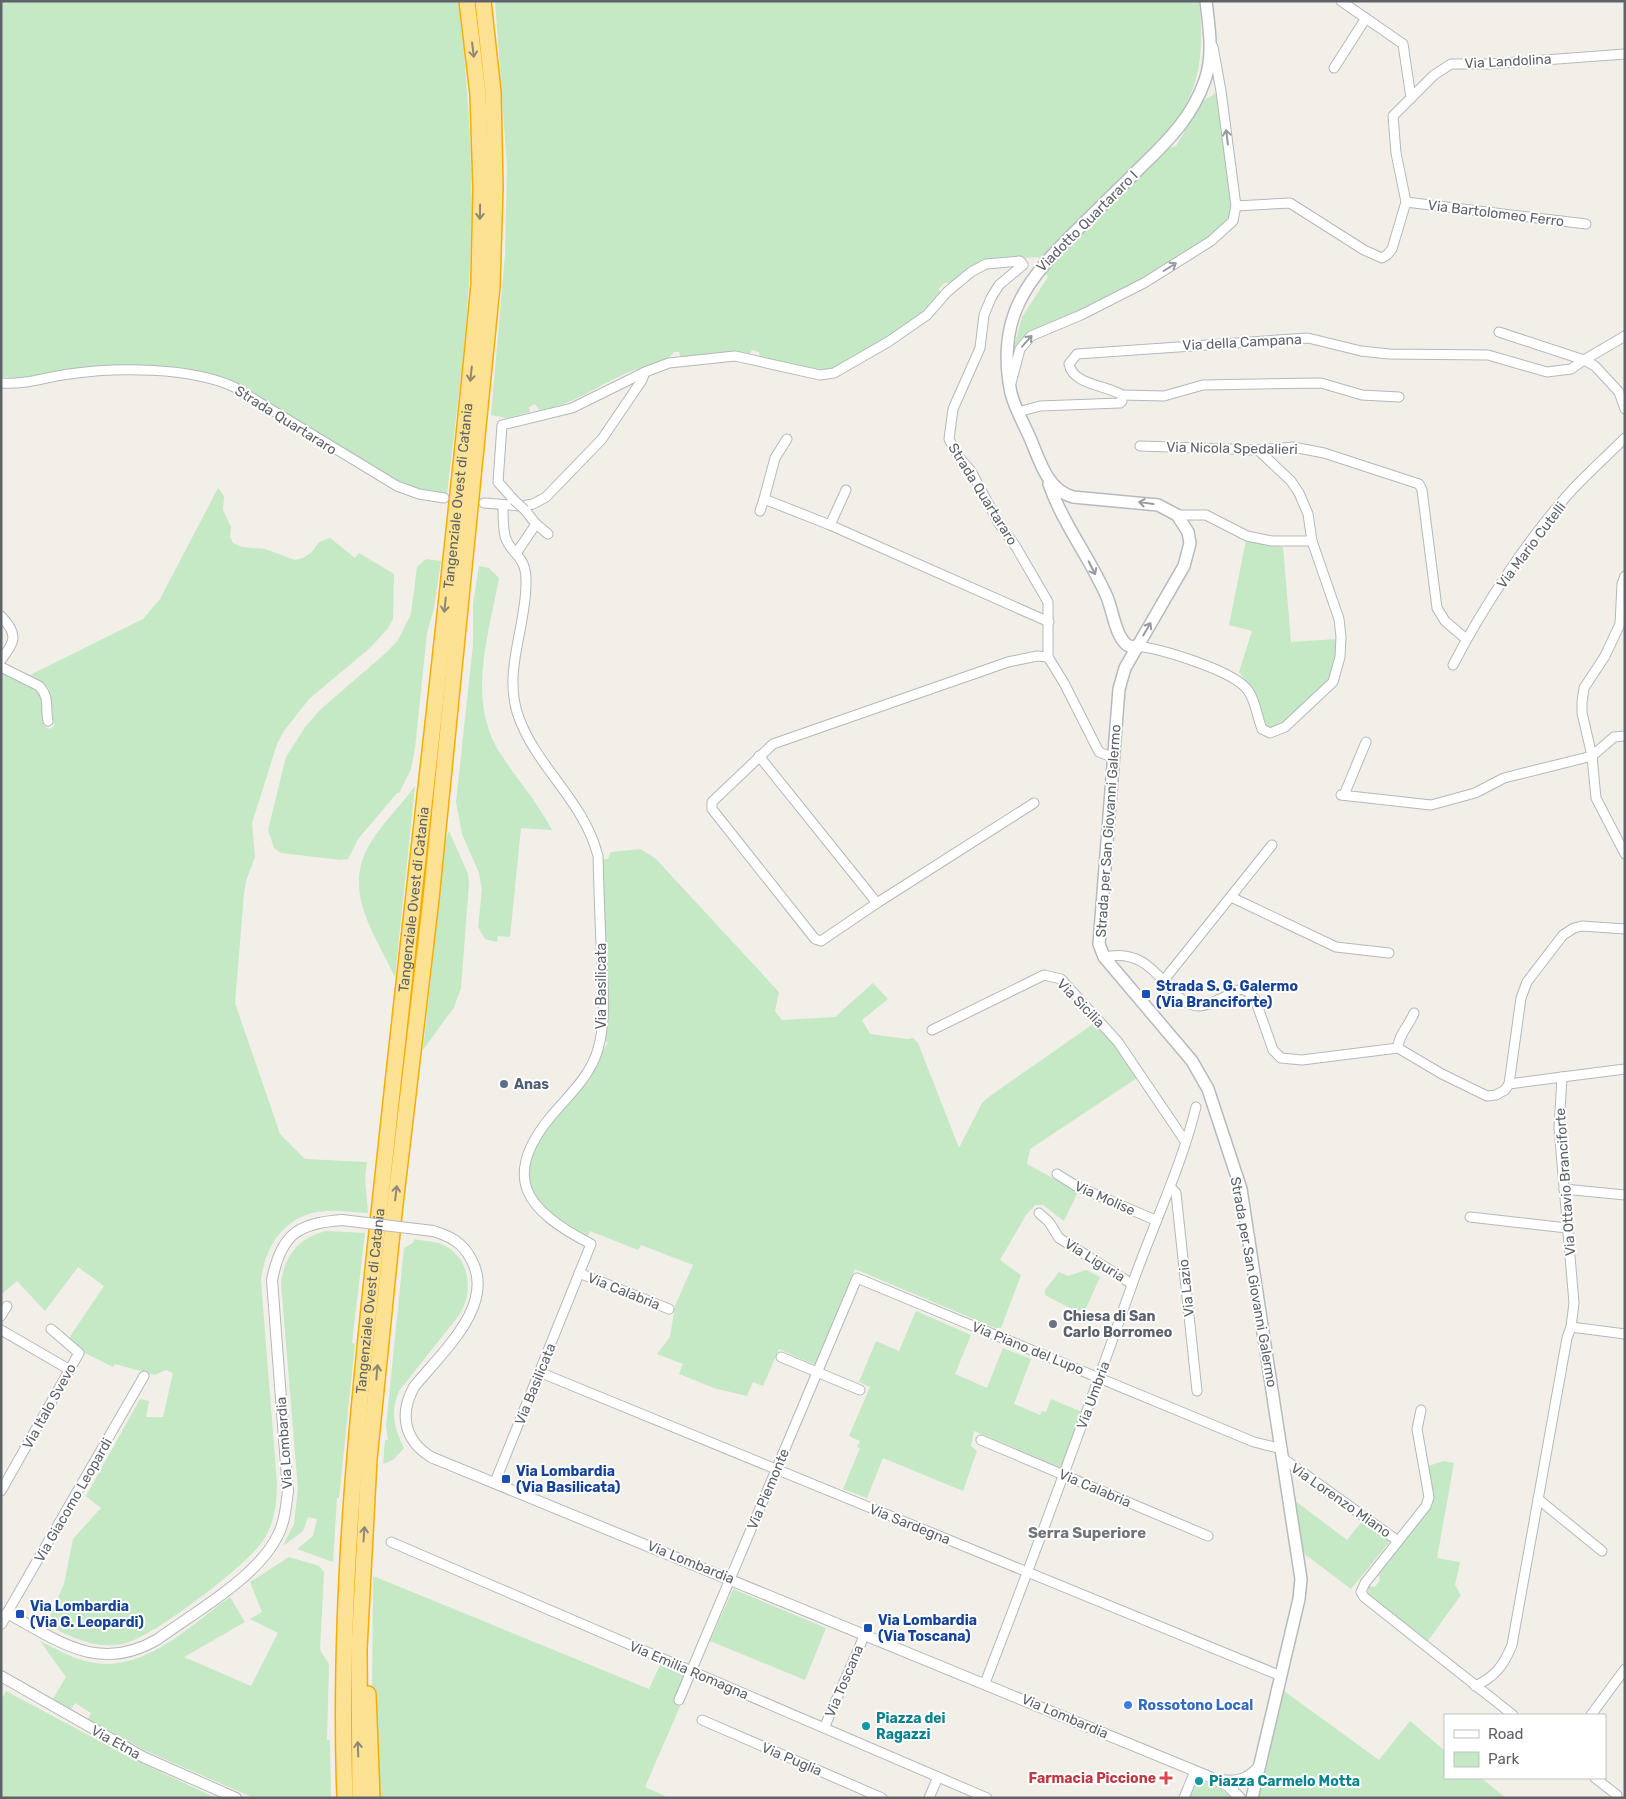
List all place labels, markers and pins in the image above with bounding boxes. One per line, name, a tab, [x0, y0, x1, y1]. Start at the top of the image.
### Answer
place label: Strada S. G. Galermo (Via Branciforte)	[1156, 978, 1298, 1011]
marker: Strada S. G. Galermo (Via Branciforte)	[1140, 988, 1152, 1000]
place label: Anas	[514, 1076, 549, 1093]
marker: Anas	[498, 1078, 510, 1090]
place label: Chiesa di San Carlo Borromeo	[1063, 1308, 1172, 1341]
marker: Chiesa di San Carlo Borromeo	[1047, 1318, 1059, 1330]
place label: Via Lombardia (Via Basilicata)	[516, 1463, 620, 1496]
marker: Via Lombardia (Via Basilicata)	[500, 1473, 512, 1485]
place label: Via Lombardia (Via G. Leopardi)	[30, 1598, 144, 1631]
marker: Via Lombardia (Via G. Leopardi)	[14, 1608, 26, 1620]
place label: Via Lombardia (Via Toscana)	[878, 1612, 977, 1645]
marker: Via Lombardia (Via Toscana)	[862, 1622, 874, 1634]
place label: Rossotono Local	[1138, 1697, 1253, 1714]
marker: Rossotono Local	[1122, 1699, 1134, 1711]
place label: Piazza dei Ragazzi	[876, 1710, 946, 1743]
marker: Piazza dei Ragazzi	[860, 1720, 872, 1732]
place label: Farmacia Piccione	[1029, 1770, 1156, 1787]
marker: Farmacia Piccione	[1160, 1772, 1172, 1784]
place label: Piazza Carmelo Motta	[1209, 1773, 1360, 1790]
marker: Piazza Carmelo Motta	[1193, 1775, 1205, 1787]

